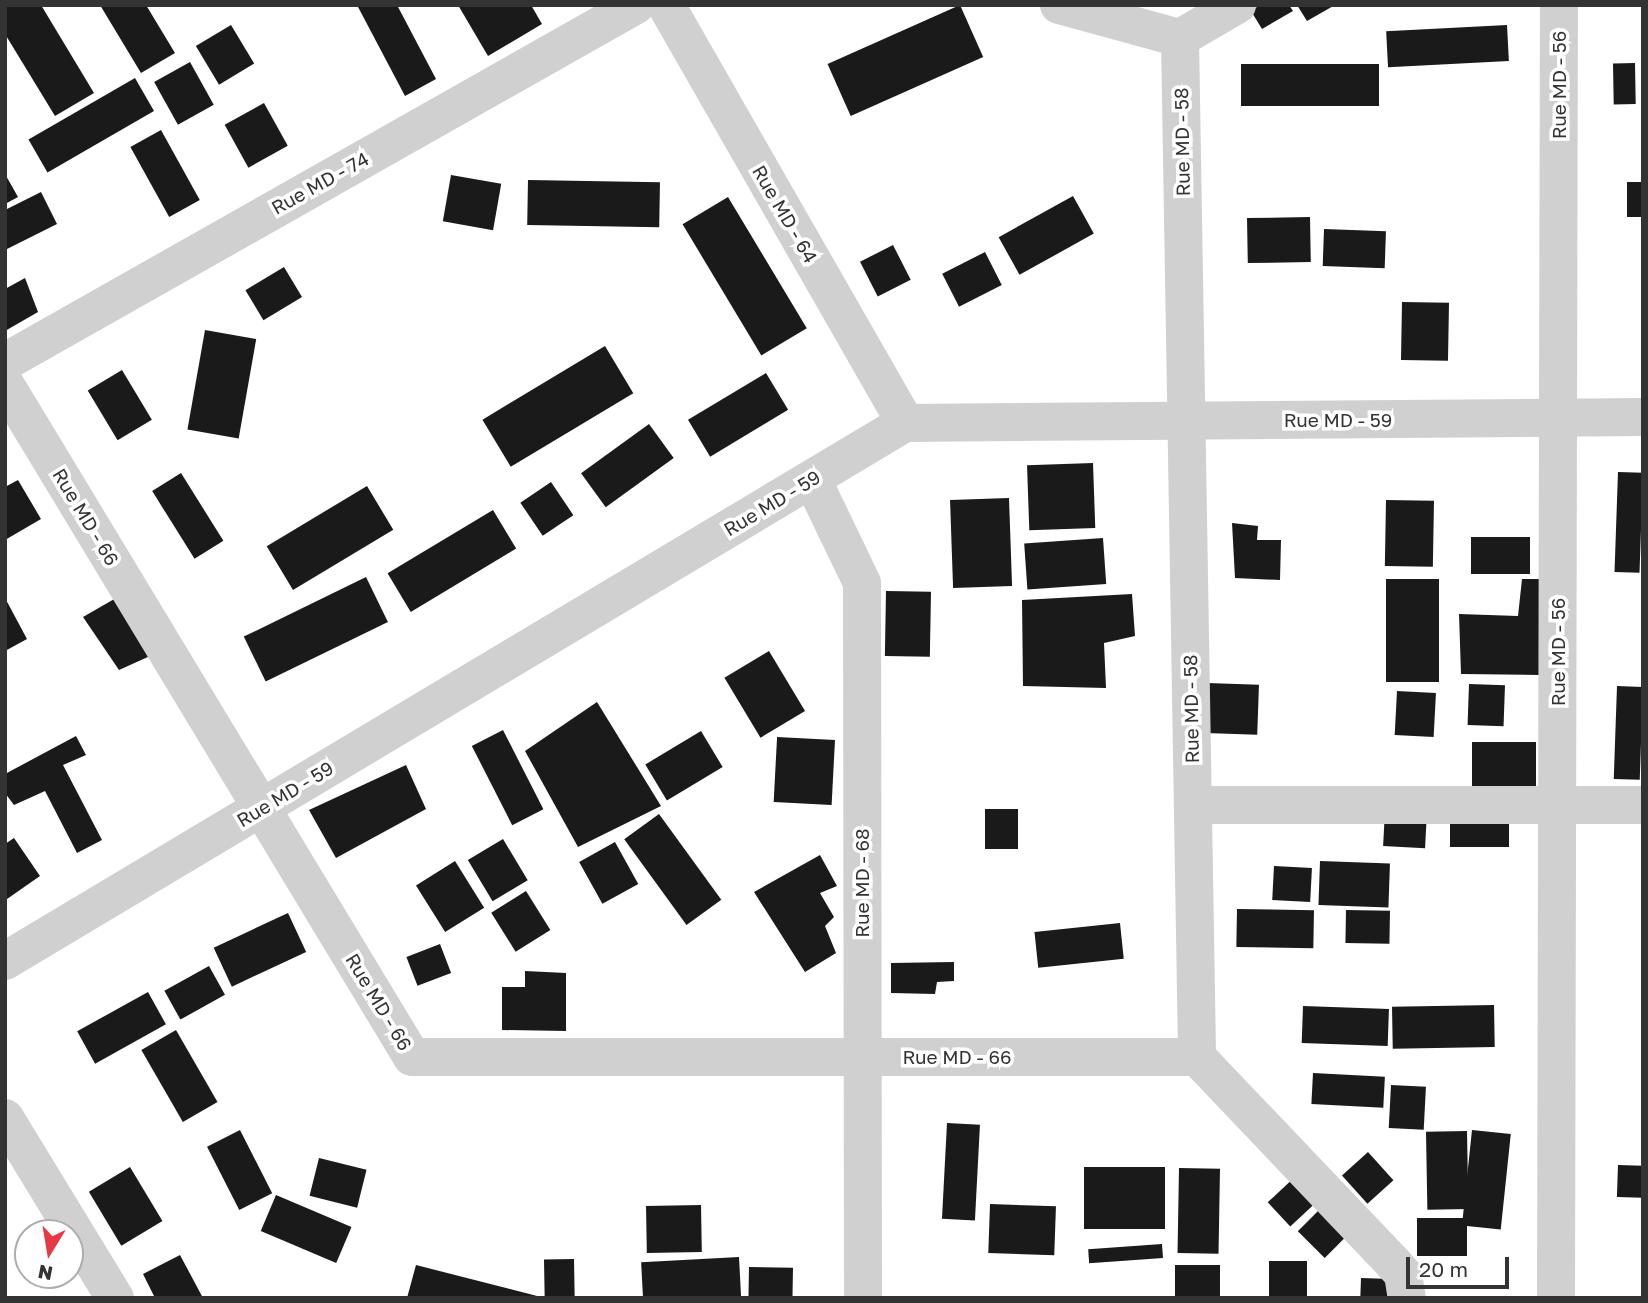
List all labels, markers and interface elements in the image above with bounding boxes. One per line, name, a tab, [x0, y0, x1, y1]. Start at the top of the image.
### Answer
street label: Rue MD - 56	[1548, 31, 1570, 139]
street label: Rue MD - 58	[1170, 87, 1194, 197]
street label: Rue MD - 74	[267, 147, 373, 219]
street label: Rue MD - 64	[748, 161, 822, 267]
street label: Rue MD - 59	[1284, 409, 1392, 431]
street label: Rue MD - 66	[48, 464, 124, 570]
street label: Rue MD - 59	[720, 465, 824, 541]
street label: Rue MD - 56	[1547, 598, 1569, 706]
street label: Rue MD - 58	[1179, 654, 1203, 764]
street label: Rue MD - 59	[233, 756, 337, 832]
street label: Rue MD - 68	[851, 828, 873, 938]
street label: Rue MD - 66	[341, 949, 417, 1055]
street label: Rue MD - 66	[902, 1046, 1012, 1068]
north arrow	[14, 1219, 84, 1289]
scale bar	[1410, 1244, 1513, 1288]
text: 20 m	[1419, 1256, 1468, 1282]
text: N	[36, 1260, 55, 1286]

